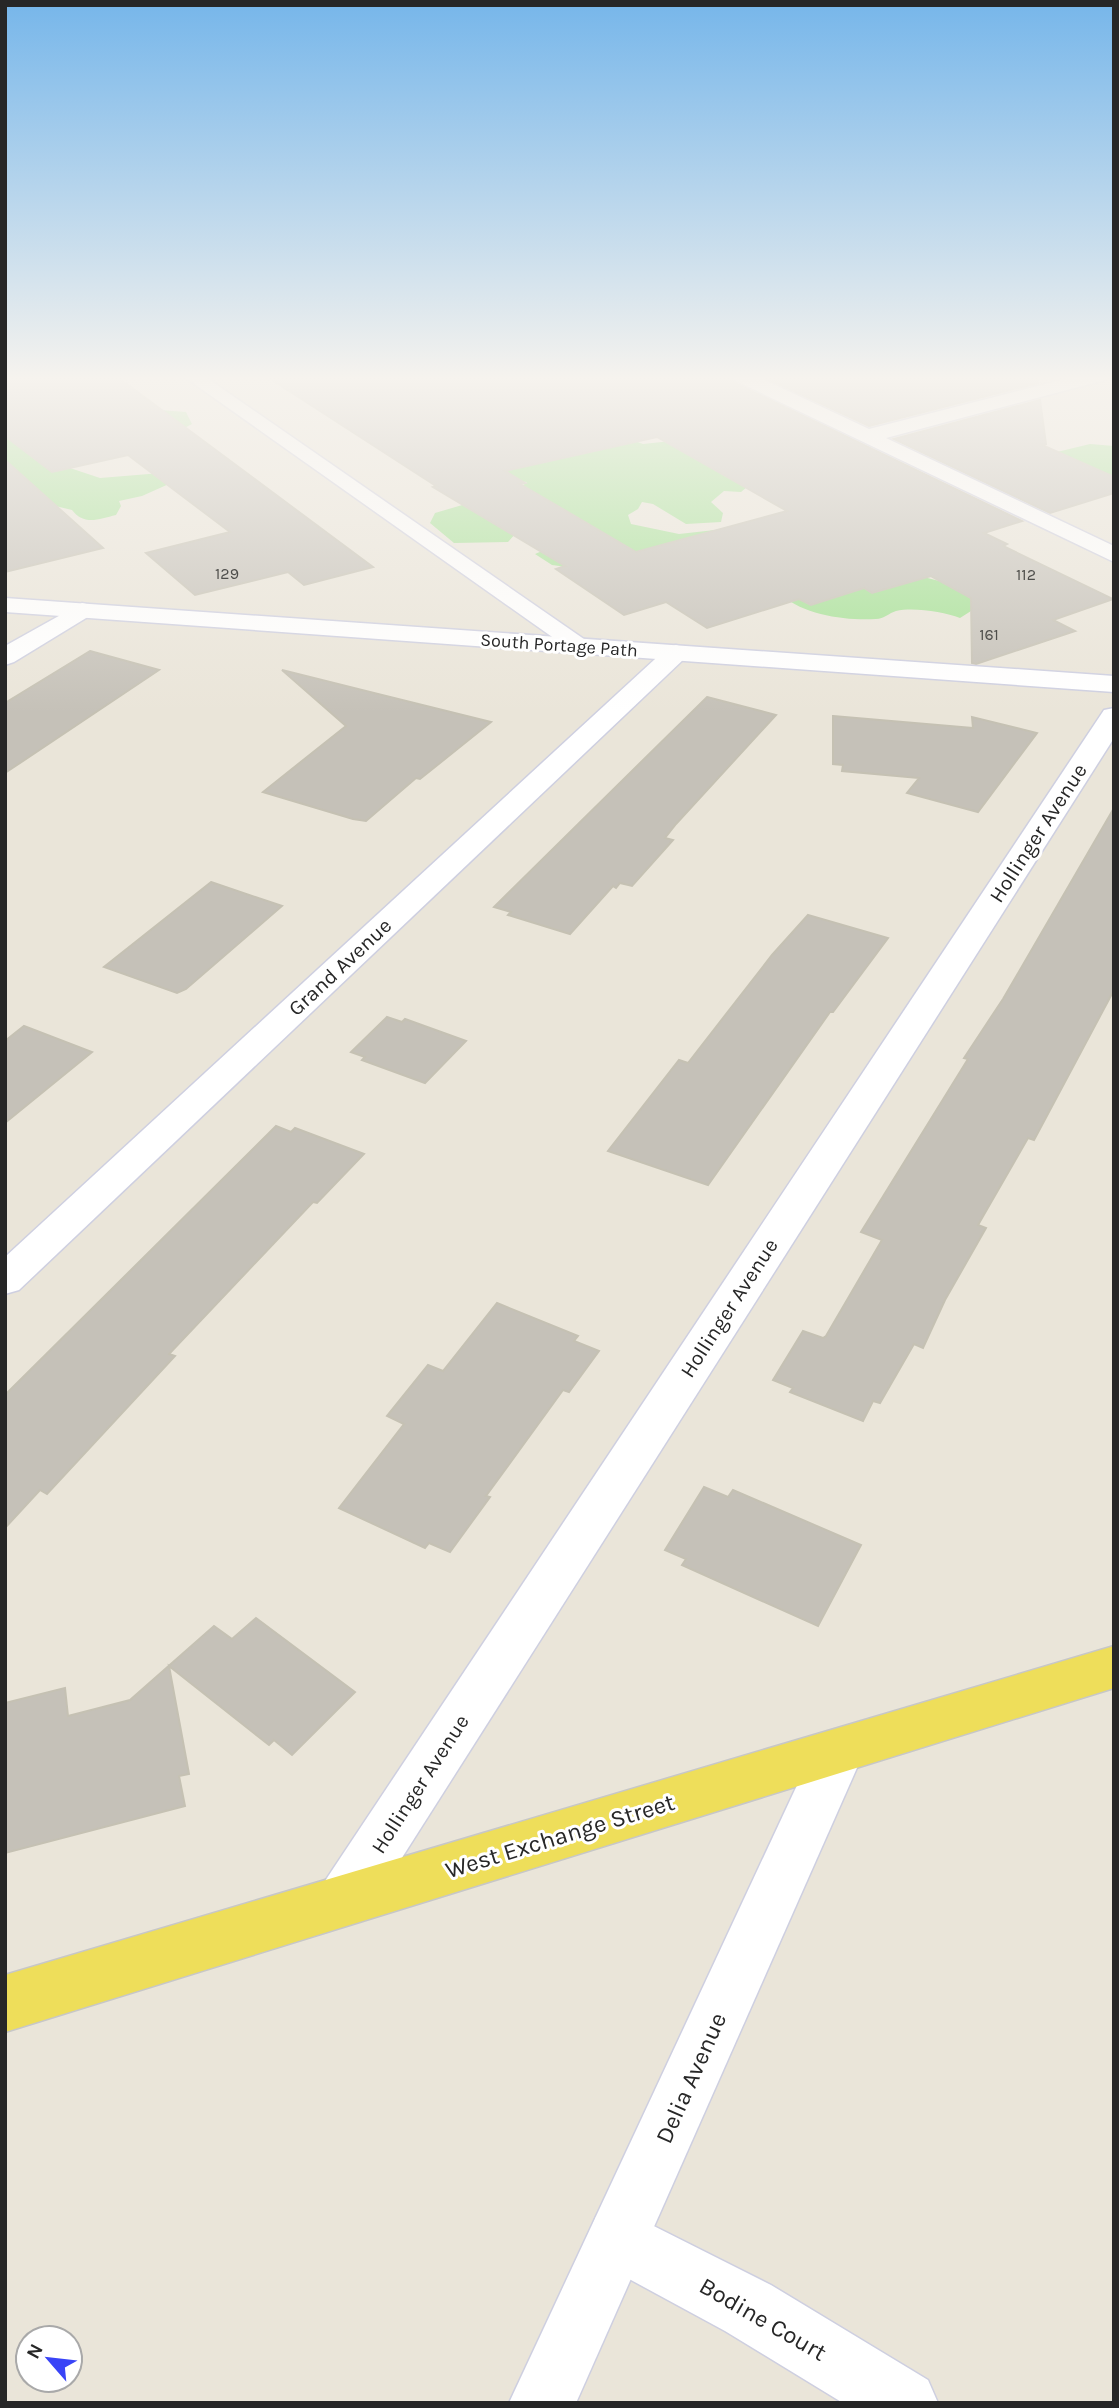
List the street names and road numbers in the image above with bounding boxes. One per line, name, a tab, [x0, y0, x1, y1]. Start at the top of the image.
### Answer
street label: South Portage Path	[480, 629, 638, 661]
street label: Hollinger Avenue	[984, 759, 1092, 907]
street label: Grand Avenue	[284, 913, 396, 1021]
street label: Hollinger Avenue	[675, 1234, 783, 1382]
street label: Hollinger Avenue	[366, 1710, 474, 1858]
street label: West Exchange Street	[442, 1788, 678, 1884]
street label: Delia Avenue	[650, 2008, 732, 2148]
street label: Bodine Court	[695, 2271, 831, 2367]

